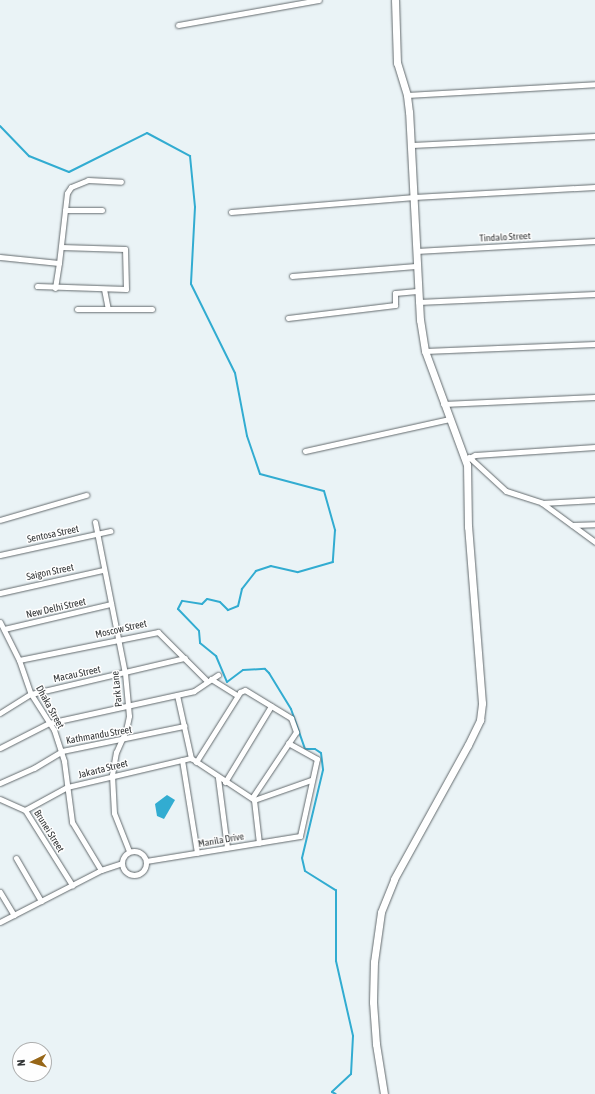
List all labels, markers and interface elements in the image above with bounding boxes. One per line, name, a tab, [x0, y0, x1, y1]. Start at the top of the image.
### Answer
street label: Tindalo Street	[479, 230, 531, 244]
street label: Sentosa Street	[26, 523, 80, 545]
street label: Saigon Street	[25, 561, 75, 583]
street label: New Delhi Street	[25, 595, 87, 621]
street label: Moscow Street	[94, 617, 148, 641]
street label: Macau Street	[52, 663, 102, 685]
street label: Park Lane	[109, 670, 125, 708]
street label: Dhaka Street	[33, 683, 67, 731]
street label: Kathmandu Street	[65, 723, 133, 747]
street label: Jakarta Street	[77, 757, 129, 781]
street label: Brunei Street	[31, 808, 67, 854]
street label: Manila Drive	[197, 830, 245, 850]
north arrow	[12, 1042, 52, 1082]
text: N	[15, 1059, 27, 1067]

